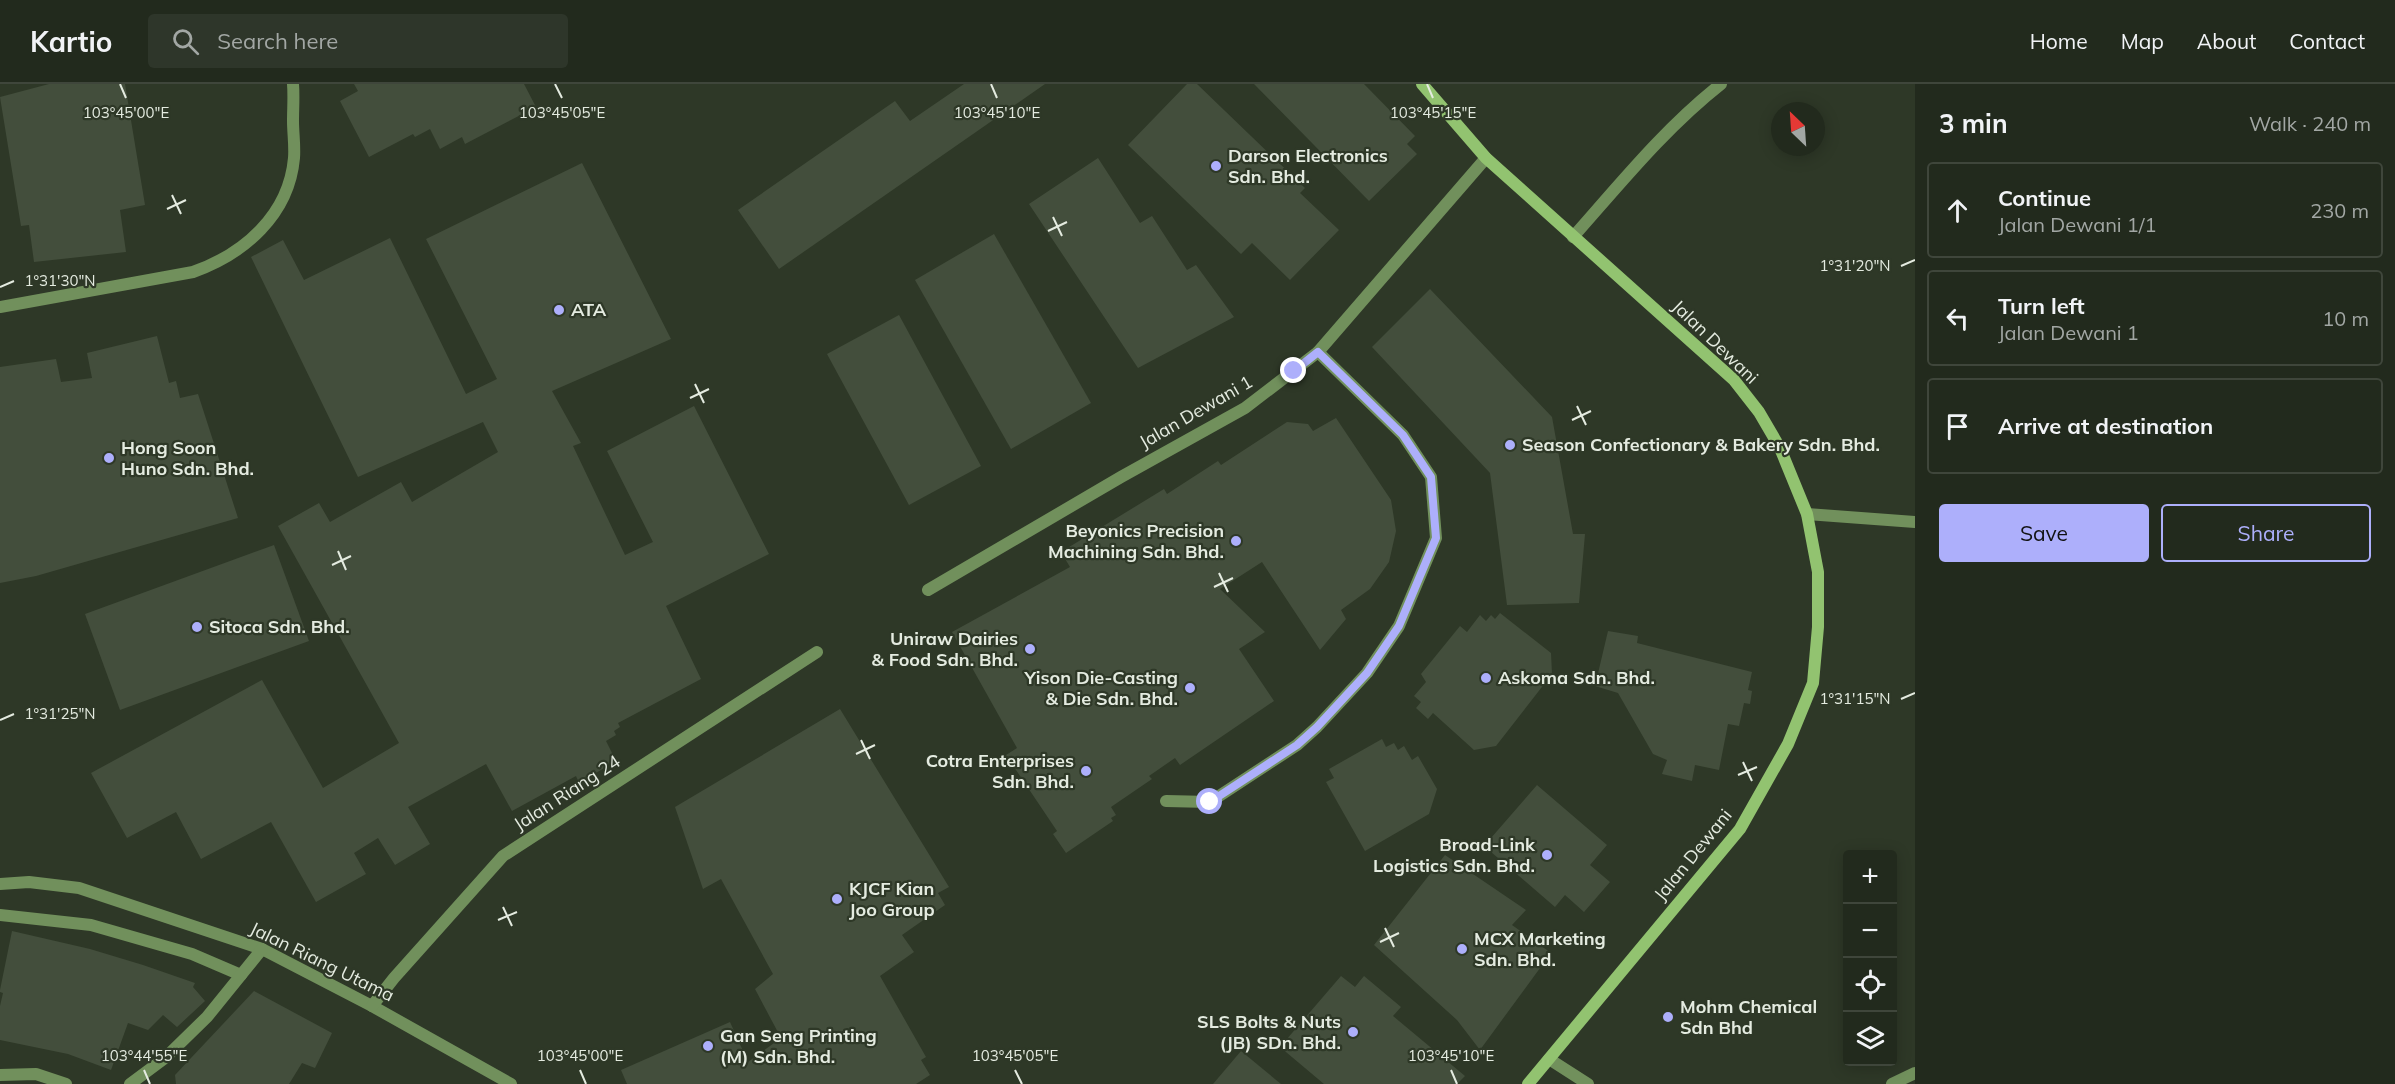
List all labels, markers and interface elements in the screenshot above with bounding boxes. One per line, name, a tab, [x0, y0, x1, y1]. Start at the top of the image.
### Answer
search box	[148, 14, 568, 68]
text: Kartio	[30, 24, 112, 59]
icon: search	[169, 25, 202, 58]
text: Search here	[217, 27, 338, 55]
text: Home	[2030, 28, 2088, 54]
text: Map	[2121, 28, 2164, 54]
text: About	[2197, 28, 2256, 54]
text: Contact	[2289, 28, 2365, 54]
north arrow	[1771, 102, 1825, 156]
text: 103°45'00"E	[83, 103, 169, 122]
text: 103°45'05"E	[519, 103, 605, 122]
text: 103°45'10"E	[954, 103, 1040, 122]
text: 103°45'15"E	[1390, 103, 1476, 122]
text: 3 min	[1939, 107, 2008, 140]
text: Walk · 240 m	[2249, 111, 2371, 136]
place label: Darson Electronics Sdn. Bhd.	[1228, 144, 1388, 188]
marker: Darson Electronics Sdn. Bhd.	[1209, 159, 1223, 173]
text: Continue	[1998, 184, 2091, 212]
icon: ahead	[1941, 194, 1974, 227]
text: 230 m	[2310, 198, 2369, 223]
text: Jalan Dewani 1/1	[1998, 212, 2157, 237]
text: 1°31'20"N	[1820, 256, 1890, 275]
text: 1°31'30"N	[25, 271, 95, 290]
text: Turn left	[1998, 292, 2085, 320]
street label: Jalan Dewani	[1667, 295, 1763, 389]
place label: ATA	[571, 298, 607, 321]
icon: left	[1941, 302, 1974, 335]
marker: ATA	[552, 303, 566, 317]
text: 10 m	[2322, 306, 2369, 331]
text: Jalan Dewani 1	[1998, 320, 2139, 345]
route end	[1280, 357, 1306, 383]
street label: Jalan Dewani 1	[1135, 370, 1256, 453]
icon: arrive	[1941, 410, 1974, 443]
text: Arrive at destination	[1998, 412, 2213, 440]
place label: Season Confectionary & Bakery Sdn. Bhd.	[1522, 433, 1880, 456]
place label: Hong Soon Huno Sdn. Bhd.	[121, 436, 254, 480]
marker: Season Confectionary & Bakery Sdn. Bhd.	[1503, 438, 1517, 452]
marker: Hong Soon Huno Sdn. Bhd.	[102, 451, 116, 465]
button: Save	[1939, 504, 2149, 562]
button: Share	[2161, 504, 2371, 562]
place label: Beyonics Precision Machining Sdn. Bhd.	[1048, 519, 1224, 563]
marker: Beyonics Precision Machining Sdn. Bhd.	[1229, 534, 1243, 548]
place label: Sitoca Sdn. Bhd.	[209, 615, 350, 638]
marker: Sitoca Sdn. Bhd.	[190, 620, 204, 634]
place label: Uniraw Dairies & Food Sdn. Bhd.	[871, 627, 1018, 671]
marker: Uniraw Dairies & Food Sdn. Bhd.	[1023, 642, 1037, 656]
place label: Yison Die-Casting & Die Sdn. Bhd.	[1023, 666, 1178, 710]
place label: Askoma Sdn. Bhd.	[1498, 666, 1655, 689]
marker: Askoma Sdn. Bhd.	[1479, 671, 1493, 685]
marker: Yison Die-Casting & Die Sdn. Bhd.	[1183, 681, 1197, 695]
text: 1°31'15"N	[1820, 689, 1890, 708]
text: 1°31'25"N	[25, 704, 95, 723]
place label: Cotra Enterprises Sdn. Bhd.	[926, 749, 1074, 793]
street label: Jalan Riang 24	[509, 750, 624, 836]
marker: Cotra Enterprises Sdn. Bhd.	[1079, 764, 1093, 778]
route start	[1196, 788, 1222, 814]
street label: Jalan Dewani	[1649, 804, 1737, 905]
place label: Broad-Link Logistics Sdn. Bhd.	[1373, 833, 1536, 877]
marker: Broad-Link Logistics Sdn. Bhd.	[1540, 848, 1554, 862]
map controls	[1843, 850, 1897, 1066]
button: +	[1843, 850, 1897, 904]
place label: KJCF Kian Joo Group	[849, 877, 935, 921]
marker: KJCF Kian Joo Group	[830, 892, 844, 906]
button: −	[1843, 904, 1897, 958]
street label: Jalan Riang Utama	[246, 917, 398, 1006]
place label: MCX Marketing Sdn. Bhd.	[1474, 927, 1606, 971]
marker: MCX Marketing Sdn. Bhd.	[1455, 942, 1469, 956]
button: locate	[1843, 958, 1897, 1012]
place label: Mohm Chemical Sdn Bhd	[1680, 995, 1817, 1039]
place label: SLS Bolts & Nuts (JB) SDn. Bhd.	[1197, 1010, 1341, 1054]
marker: Mohm Chemical Sdn Bhd	[1661, 1010, 1675, 1024]
button: layers	[1843, 1012, 1897, 1066]
place label: Gan Seng Printing (M) Sdn. Bhd.	[720, 1024, 877, 1068]
marker: SLS Bolts & Nuts (JB) SDn. Bhd.	[1346, 1025, 1360, 1039]
marker: Gan Seng Printing (M) Sdn. Bhd.	[701, 1039, 715, 1053]
text: 103°44'55"E	[101, 1046, 187, 1065]
text: 103°45'00"E	[537, 1046, 623, 1065]
text: 103°45'05"E	[972, 1046, 1058, 1065]
text: 103°45'10"E	[1408, 1046, 1494, 1065]

